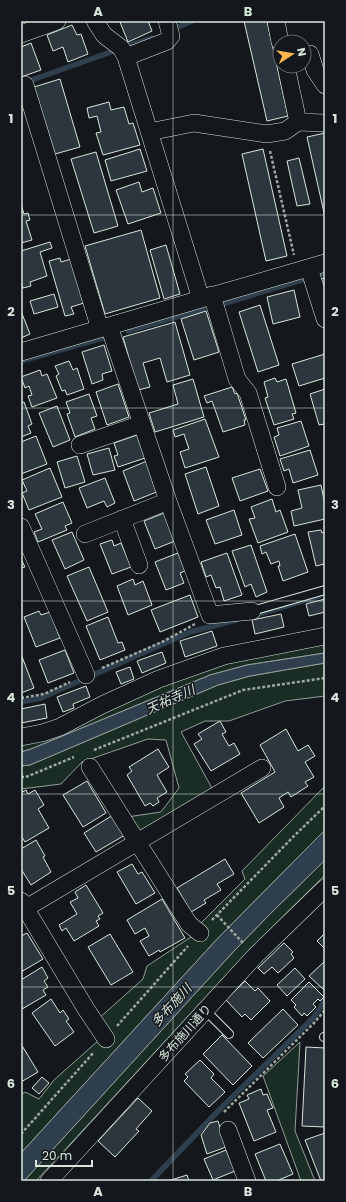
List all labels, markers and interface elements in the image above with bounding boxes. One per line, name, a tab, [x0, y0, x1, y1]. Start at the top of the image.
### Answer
text: A	[93, 2, 103, 21]
text: B	[244, 2, 253, 21]
north arrow	[272, 34, 312, 74]
text: N	[293, 46, 310, 58]
text: 1	[9, 109, 13, 128]
text: 1	[333, 109, 337, 128]
text: 2	[7, 302, 15, 321]
text: 2	[331, 302, 339, 321]
text: 3	[7, 495, 15, 514]
text: 3	[331, 495, 339, 514]
water label: 天祐寺川	[143, 679, 200, 719]
text: 4	[7, 688, 16, 707]
text: 4	[331, 688, 340, 707]
text: 5	[7, 881, 15, 900]
text: 5	[331, 881, 339, 900]
water label: 多布施川	[147, 978, 197, 1031]
street label: 多布施川通り	[154, 1000, 215, 1065]
text: 6	[7, 1074, 15, 1093]
text: 6	[331, 1074, 339, 1093]
scale bar	[36, 1142, 92, 1168]
text: 20 m	[42, 1147, 72, 1164]
text: A	[93, 1182, 103, 1201]
text: B	[244, 1182, 253, 1201]

